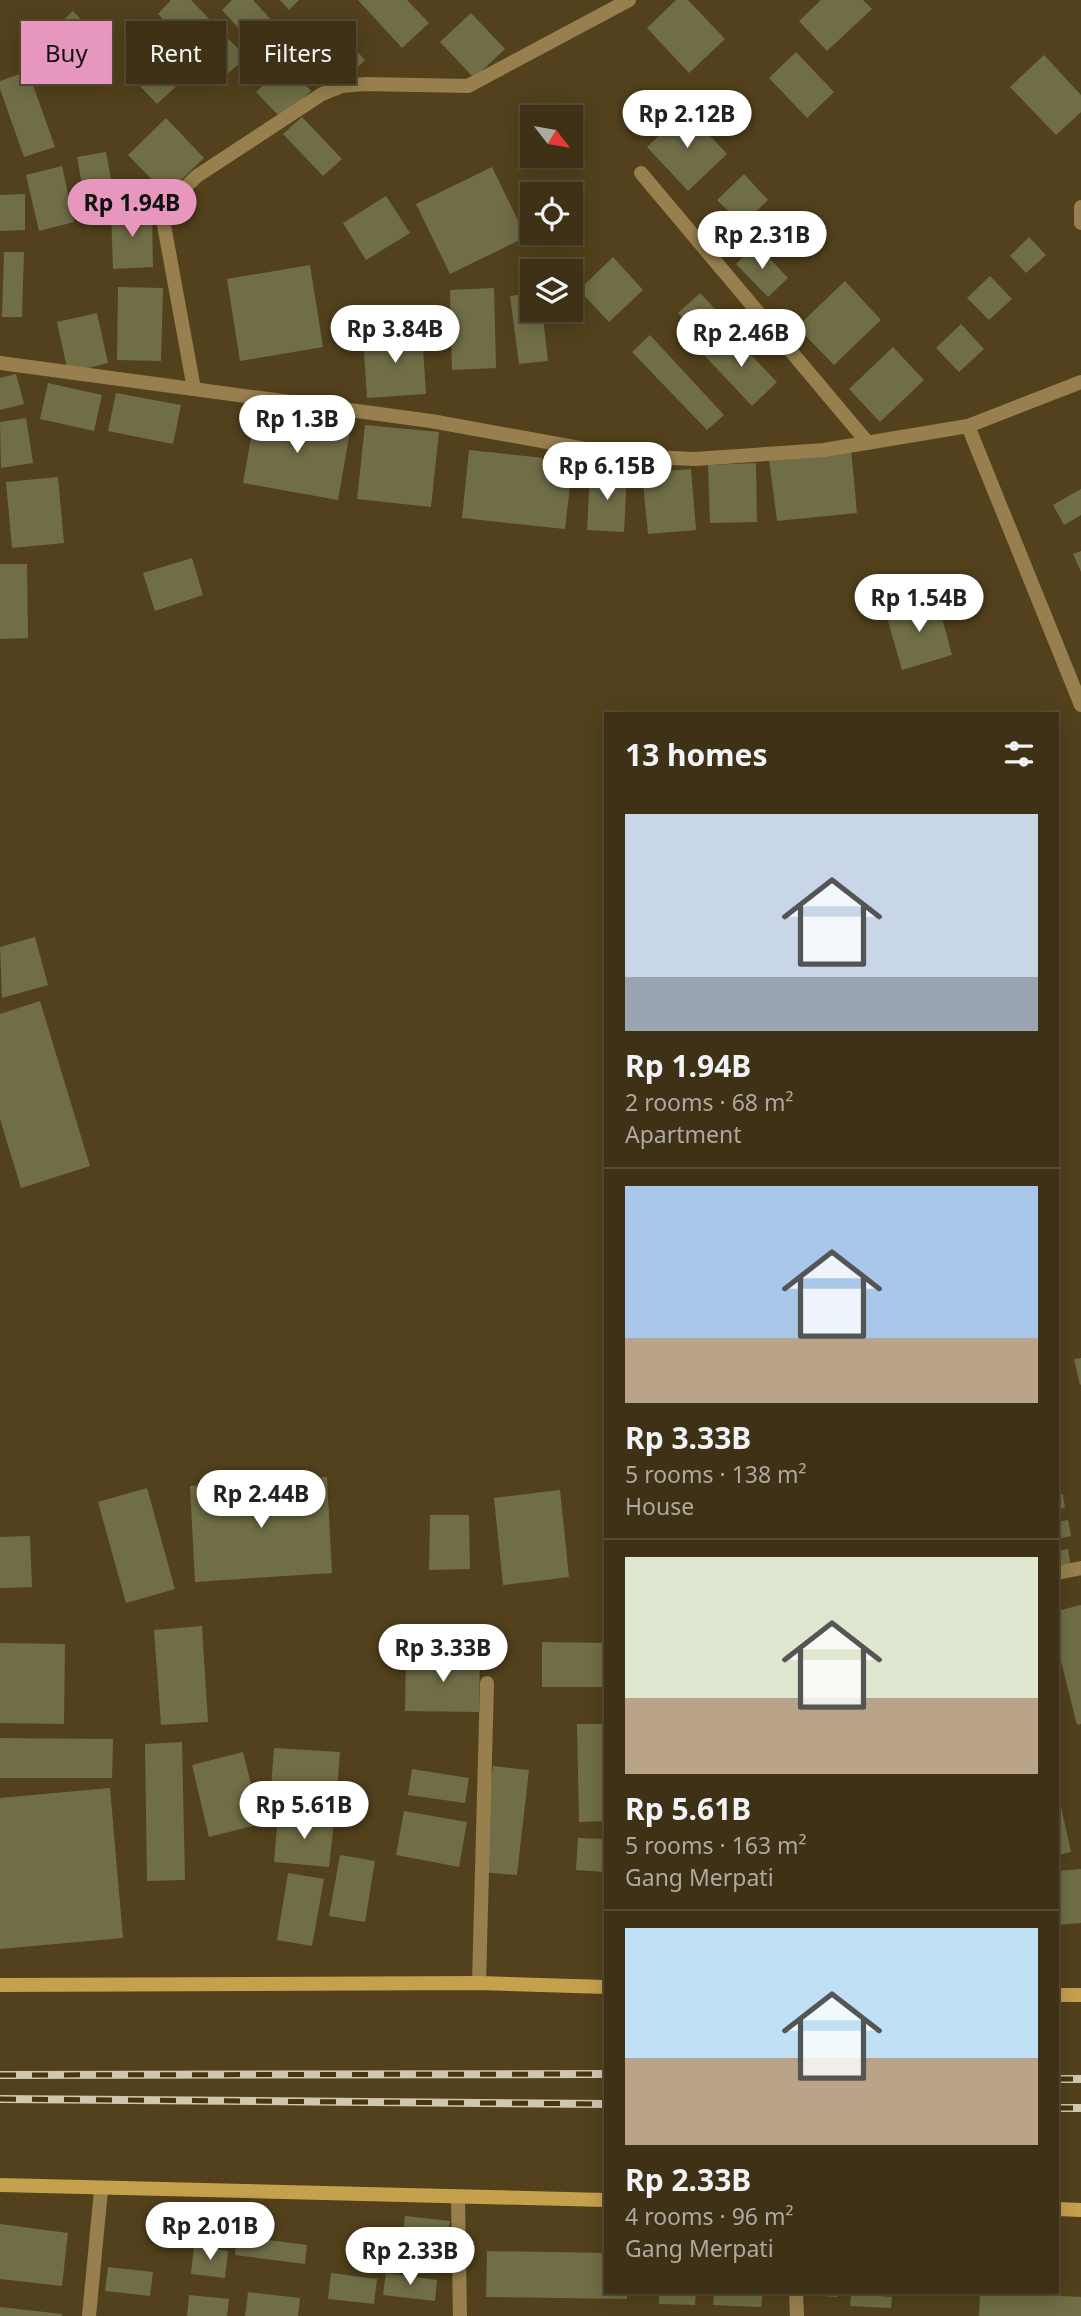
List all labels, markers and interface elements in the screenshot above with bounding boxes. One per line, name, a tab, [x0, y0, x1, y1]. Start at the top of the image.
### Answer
chip: Buy	[21, 21, 112, 84]
chip: Rent	[126, 21, 226, 84]
chip: Filters	[240, 21, 356, 84]
pin: Rp 2.12B	[615, 90, 759, 150]
text: Rp 2.12B	[639, 97, 735, 129]
north arrow	[520, 105, 583, 168]
map controls	[520, 105, 583, 322]
pin: Rp 1.94B	[60, 180, 204, 239]
button: locate	[520, 182, 583, 245]
text: Rp 1.94B	[84, 186, 180, 218]
pin: Rp 2.31B	[690, 212, 834, 271]
text: Rp 2.31B	[714, 218, 810, 250]
button: layers	[520, 259, 583, 322]
pin: Rp 3.84B	[323, 306, 467, 365]
pin: Rp 2.46B	[669, 310, 813, 369]
text: Rp 3.84B	[347, 312, 443, 344]
text: Rp 2.46B	[693, 316, 789, 348]
pin: Rp 1.3B	[232, 396, 362, 455]
text: Rp 1.3B	[255, 402, 339, 434]
pin: Rp 6.15B	[535, 442, 679, 502]
text: Rp 6.15B	[559, 449, 655, 481]
pin: Rp 1.54B	[847, 574, 991, 634]
text: Rp 1.54B	[871, 581, 967, 613]
text: 13 homes	[625, 734, 768, 775]
icon: filters	[1000, 735, 1038, 773]
icon: home	[769, 859, 895, 985]
text: Rp 1.94B	[625, 1045, 751, 1086]
text: 2 rooms · 68 m²	[625, 1086, 794, 1118]
text: Apartment	[625, 1118, 742, 1150]
icon: home	[769, 1231, 895, 1357]
text: Rp 3.33B	[625, 1417, 751, 1458]
text: 5 rooms · 138 m²	[625, 1458, 807, 1490]
pin: Rp 2.44B	[189, 1470, 333, 1530]
text: Rp 2.44B	[213, 1477, 309, 1509]
text: House	[625, 1490, 694, 1522]
icon: home	[769, 1602, 895, 1728]
pin: Rp 3.33B	[371, 1624, 515, 1684]
text: Rp 3.33B	[395, 1631, 491, 1663]
pin: Rp 5.61B	[232, 1782, 376, 1841]
text: Rp 5.61B	[256, 1788, 352, 1820]
text: Rp 5.61B	[625, 1788, 751, 1829]
text: 5 rooms · 163 m²	[625, 1829, 807, 1861]
text: Gang Merpati	[625, 1861, 774, 1893]
icon: home	[769, 1973, 895, 2099]
text: Rp 2.33B	[625, 2159, 751, 2200]
text: 4 rooms · 96 m²	[625, 2200, 794, 2232]
pin: Rp 2.01B	[138, 2202, 282, 2262]
text: Rp 2.01B	[162, 2209, 258, 2241]
pin: Rp 2.33B	[338, 2228, 482, 2287]
text: Gang Merpati	[625, 2232, 774, 2264]
text: Rp 2.33B	[362, 2234, 458, 2266]

